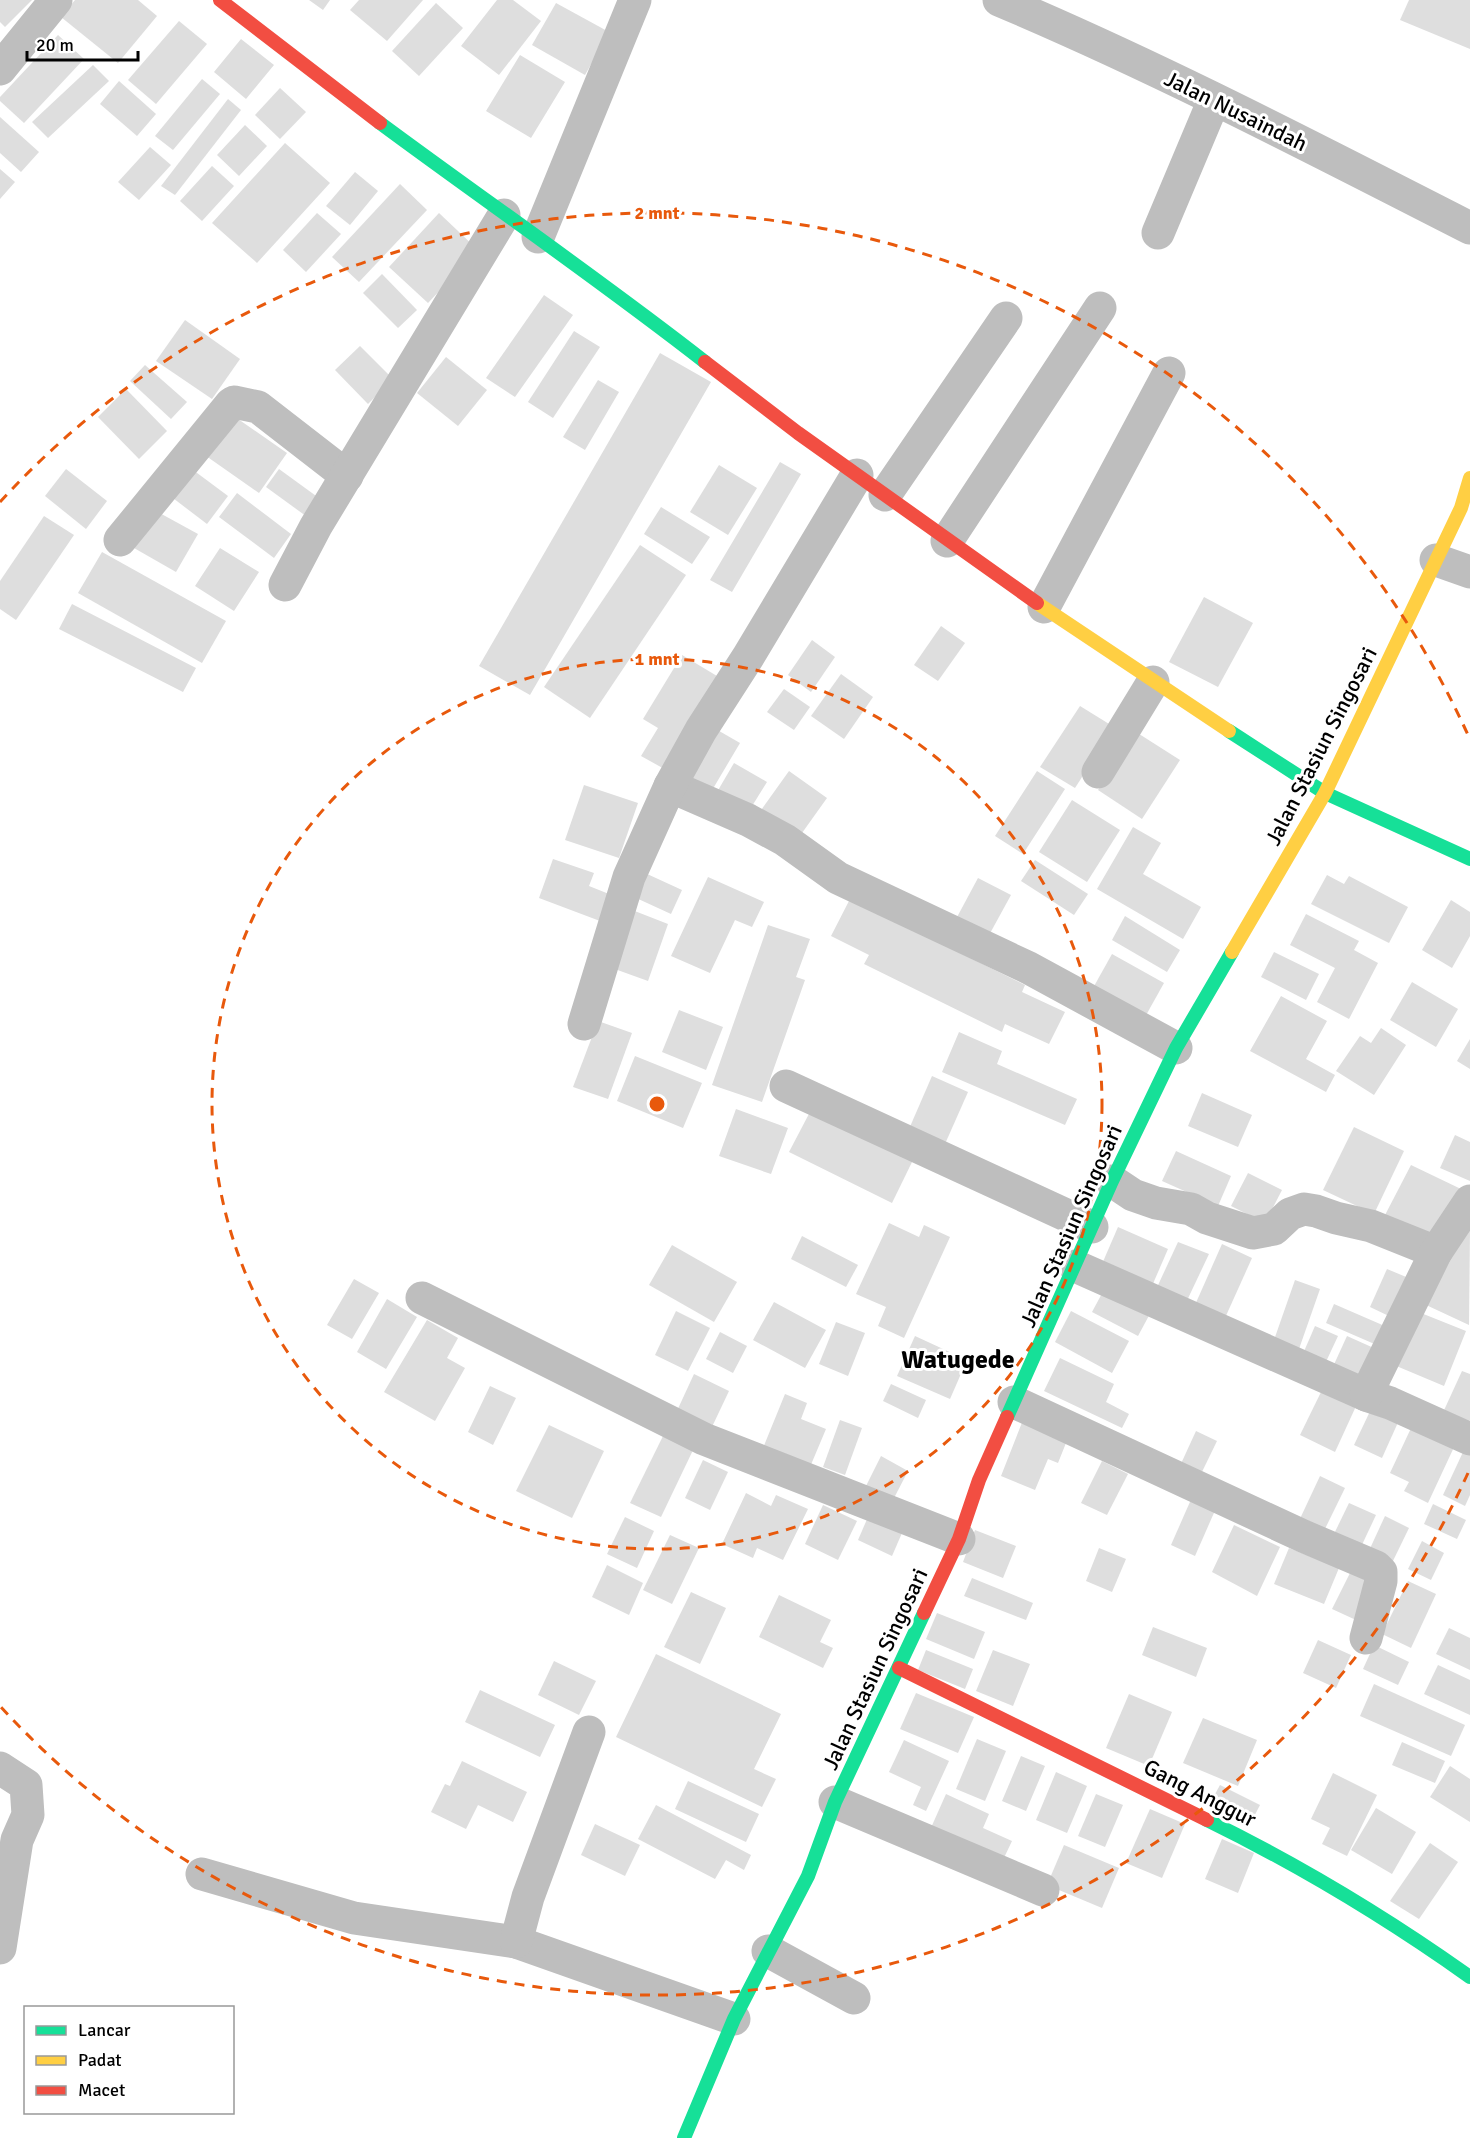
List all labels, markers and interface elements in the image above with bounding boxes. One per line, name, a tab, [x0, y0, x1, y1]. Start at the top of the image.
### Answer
scale bar	[27, 24, 138, 62]
text: 20 m	[36, 34, 74, 56]
street label: Jalan Nusaindah	[1160, 65, 1312, 157]
text: 2 mnt	[635, 202, 680, 224]
street label: Jalan Stasiun Singosari	[1259, 642, 1383, 850]
text: 1 mnt	[635, 648, 680, 670]
centre of rings	[647, 1094, 667, 1114]
street label: Jalan Stasiun Singosari	[1014, 1120, 1128, 1332]
district label: Watugede	[901, 1344, 1015, 1376]
street label: Jalan Stasiun Singosari	[816, 1564, 934, 1774]
street label: Gang Anggur	[1139, 1753, 1261, 1833]
legend	[24, 2006, 234, 2114]
text: Lancar	[78, 2019, 131, 2041]
text: Padat	[78, 2049, 122, 2071]
text: Macet	[78, 2079, 125, 2101]

